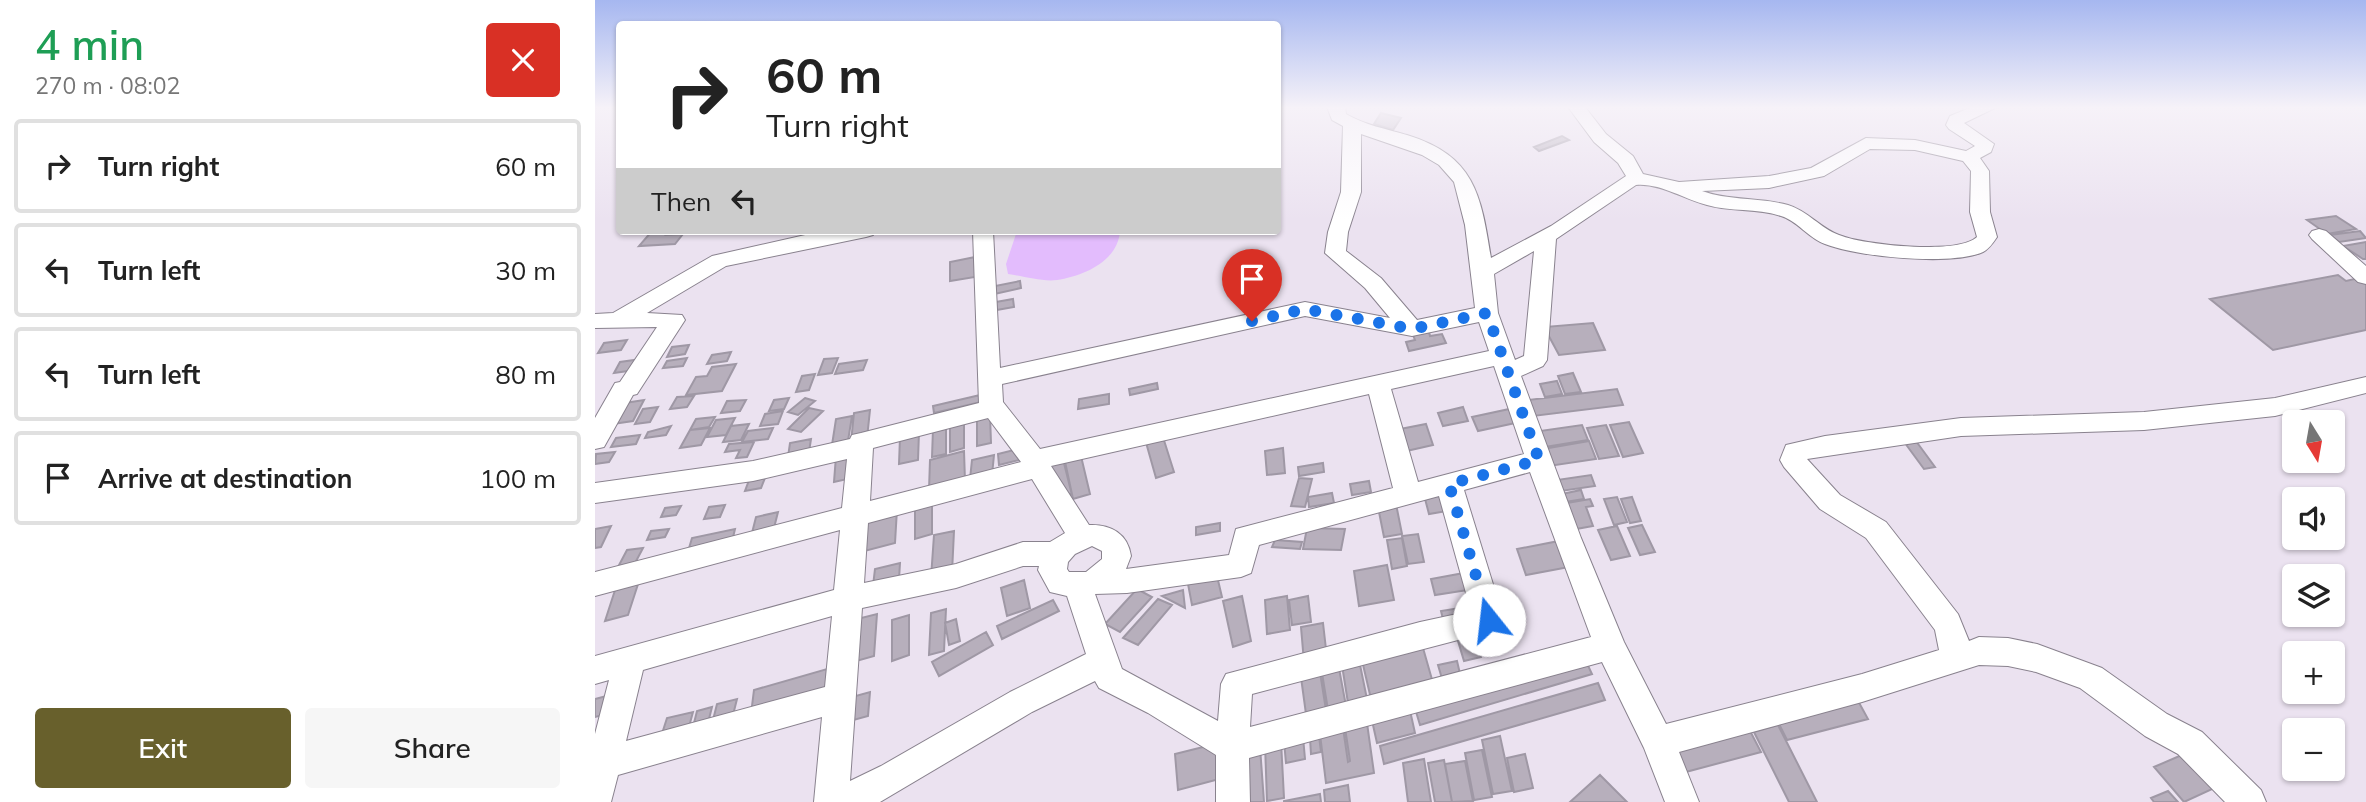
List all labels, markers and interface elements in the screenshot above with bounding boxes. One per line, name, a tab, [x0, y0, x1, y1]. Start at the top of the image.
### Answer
text: 4 min	[35, 18, 144, 71]
button: close	[486, 23, 560, 97]
text: 60 m	[766, 44, 882, 105]
icon: right	[651, 49, 742, 140]
text: 270 m · 08:02	[35, 71, 180, 100]
text: Turn right	[766, 105, 909, 145]
icon: right	[39, 147, 77, 185]
text: Turn right	[98, 150, 219, 183]
text: 60 m	[495, 150, 556, 183]
icon: left	[725, 182, 763, 220]
text: Then	[651, 185, 711, 218]
pin	[1222, 249, 1282, 321]
icon: left	[39, 251, 77, 289]
text: Turn left	[98, 254, 200, 287]
text: 30 m	[495, 254, 556, 287]
icon: arrive	[1233, 260, 1271, 298]
icon: left	[39, 355, 77, 393]
text: Turn left	[98, 358, 200, 391]
text: 80 m	[495, 358, 556, 391]
north arrow	[2282, 410, 2345, 472]
map controls	[2282, 410, 2345, 781]
icon: arrive	[39, 459, 77, 497]
text: Arrive at destination	[98, 462, 353, 495]
text: 100 m	[480, 462, 556, 495]
button: sound	[2282, 487, 2345, 550]
button: layers	[2282, 564, 2345, 627]
position arrow	[1452, 583, 1526, 657]
button: +	[2282, 641, 2345, 704]
button: Exit	[35, 708, 291, 788]
button: Share	[305, 708, 560, 788]
button: −	[2282, 718, 2345, 781]

